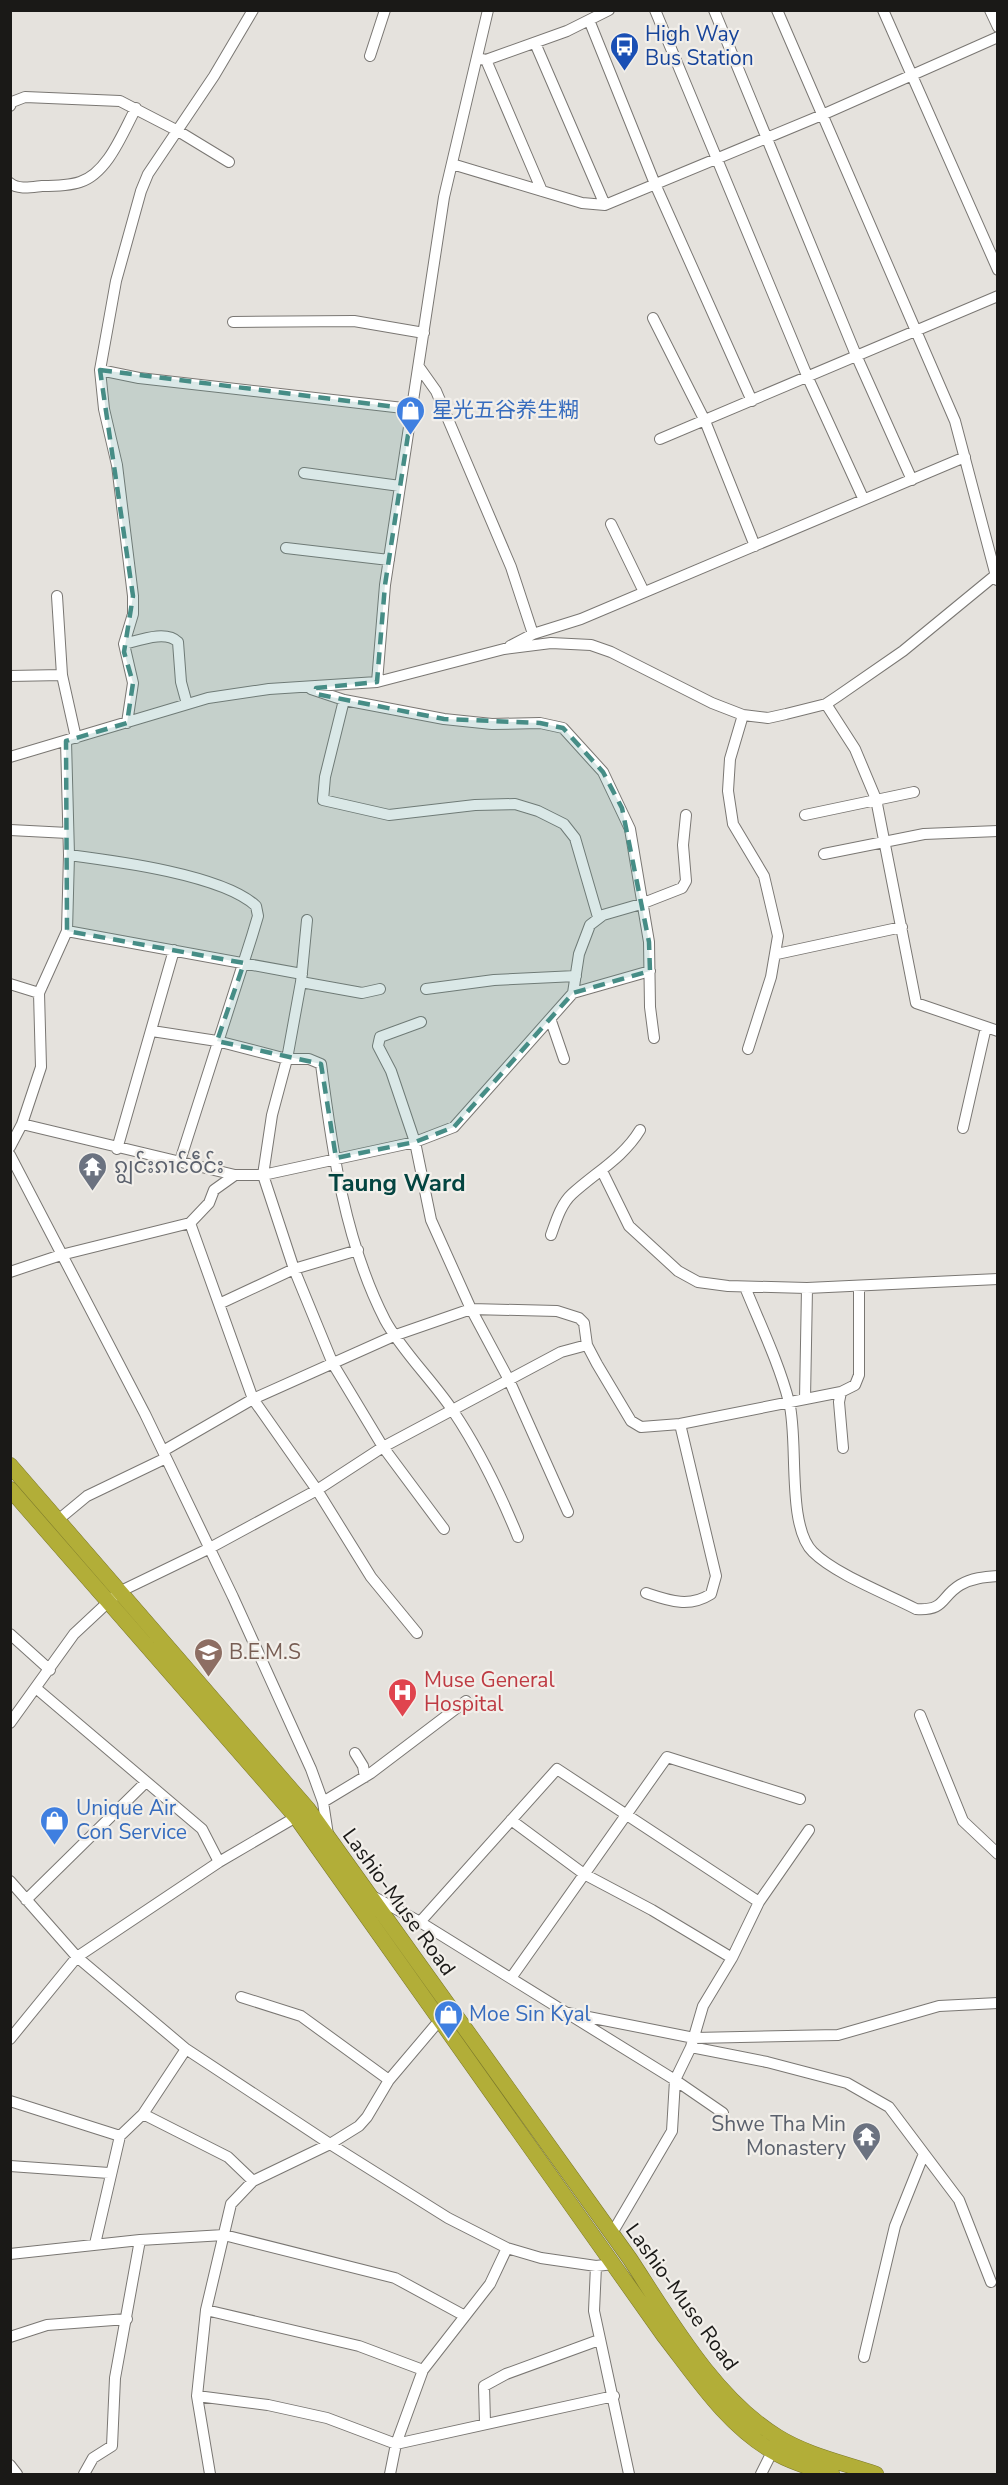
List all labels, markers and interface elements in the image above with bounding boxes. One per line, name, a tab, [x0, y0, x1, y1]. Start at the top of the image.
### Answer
place label: High Way Bus Station	[645, 20, 754, 72]
bus stop icon: High Way Bus Station	[608, 30, 640, 72]
shop icon: 星光五谷养生糊	[395, 394, 427, 436]
place label: 星光五谷养生糊	[432, 396, 579, 424]
temple icon: ၵျွင်းၵၢင်ဝဵင်း	[77, 1150, 109, 1192]
place label: ၵျွင်းၵၢင်ဝဵင်း	[114, 1150, 224, 1185]
district label: Taung Ward	[328, 1167, 466, 1199]
school or university icon: B.E.M.S	[192, 1636, 224, 1678]
place label: B.E.M.S	[229, 1638, 301, 1666]
place label: Muse General Hospital	[424, 1666, 555, 1718]
hospital icon: Muse General Hospital	[387, 1676, 419, 1718]
place label: Unique Air Con Service	[76, 1794, 187, 1846]
shop icon: Unique Air Con Service	[39, 1804, 71, 1846]
street label: Lashio-Muse Road	[336, 1823, 462, 1981]
shop icon: Moe Sin Kyal	[432, 1998, 464, 2040]
place label: Moe Sin Kyal	[469, 2000, 592, 2028]
place label: Shwe Tha Min Monastery	[711, 2110, 846, 2162]
temple icon: Shwe Tha Min Monastery	[851, 2120, 883, 2162]
street label: Lashio-Muse Road	[619, 2218, 745, 2376]

